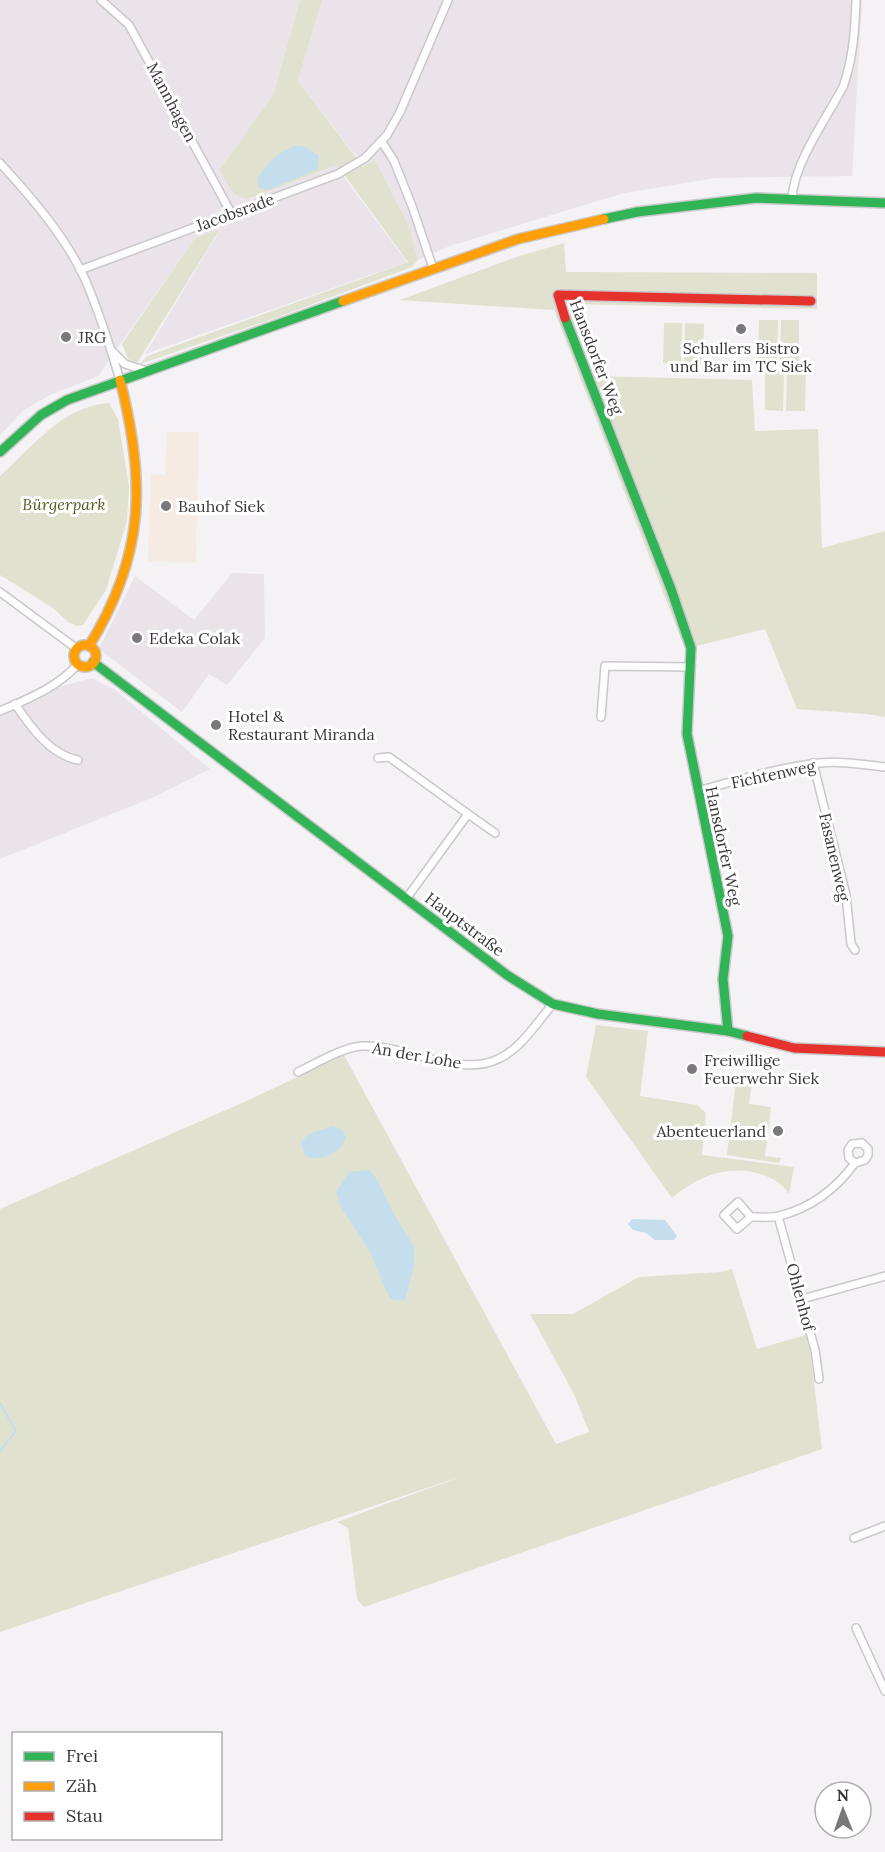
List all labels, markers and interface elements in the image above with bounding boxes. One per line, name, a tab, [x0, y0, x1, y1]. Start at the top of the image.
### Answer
street label: Mannhagen	[143, 59, 201, 146]
street label: Jacobsrade	[192, 189, 277, 236]
street label: Hansdorfer Weg	[566, 297, 629, 418]
marker: Schullers Bistro und Bar im TC Siek	[734, 322, 748, 336]
place label: JRG	[77, 327, 106, 347]
marker: JRG	[59, 330, 73, 344]
place label: Schullers Bistro und Bar im TC Siek	[670, 338, 812, 376]
park label: Bürgerpark	[22, 494, 106, 514]
place label: Bauhof Siek	[178, 496, 265, 516]
marker: Bauhof Siek	[159, 499, 173, 513]
place label: Edeka Colak	[149, 628, 240, 648]
marker: Edeka Colak	[130, 631, 144, 645]
place label: Hotel & Restaurant Miranda	[228, 706, 375, 744]
marker: Hotel & Restaurant Miranda	[209, 718, 223, 732]
street label: Fichtenweg	[729, 755, 818, 793]
street label: Hansdorfer Weg	[702, 784, 747, 909]
street label: Fasanenweg	[815, 811, 855, 904]
street label: Hauptstraße	[421, 888, 509, 960]
street label: An der Lohe	[370, 1037, 463, 1073]
place label: Freiwillige Feuerwehr Siek	[704, 1050, 820, 1088]
marker: Freiwillige Feuerwehr Siek	[685, 1062, 699, 1076]
place label: Abenteuerland	[656, 1121, 766, 1141]
marker: Abenteuerland	[771, 1124, 785, 1138]
street label: Ohlenhof	[782, 1261, 820, 1335]
legend	[12, 1732, 222, 1840]
text: Frei	[66, 1744, 98, 1767]
text: Zäh	[66, 1774, 97, 1797]
north arrow	[813, 1780, 873, 1840]
text: N	[836, 1785, 849, 1805]
text: Stau	[66, 1804, 103, 1827]

